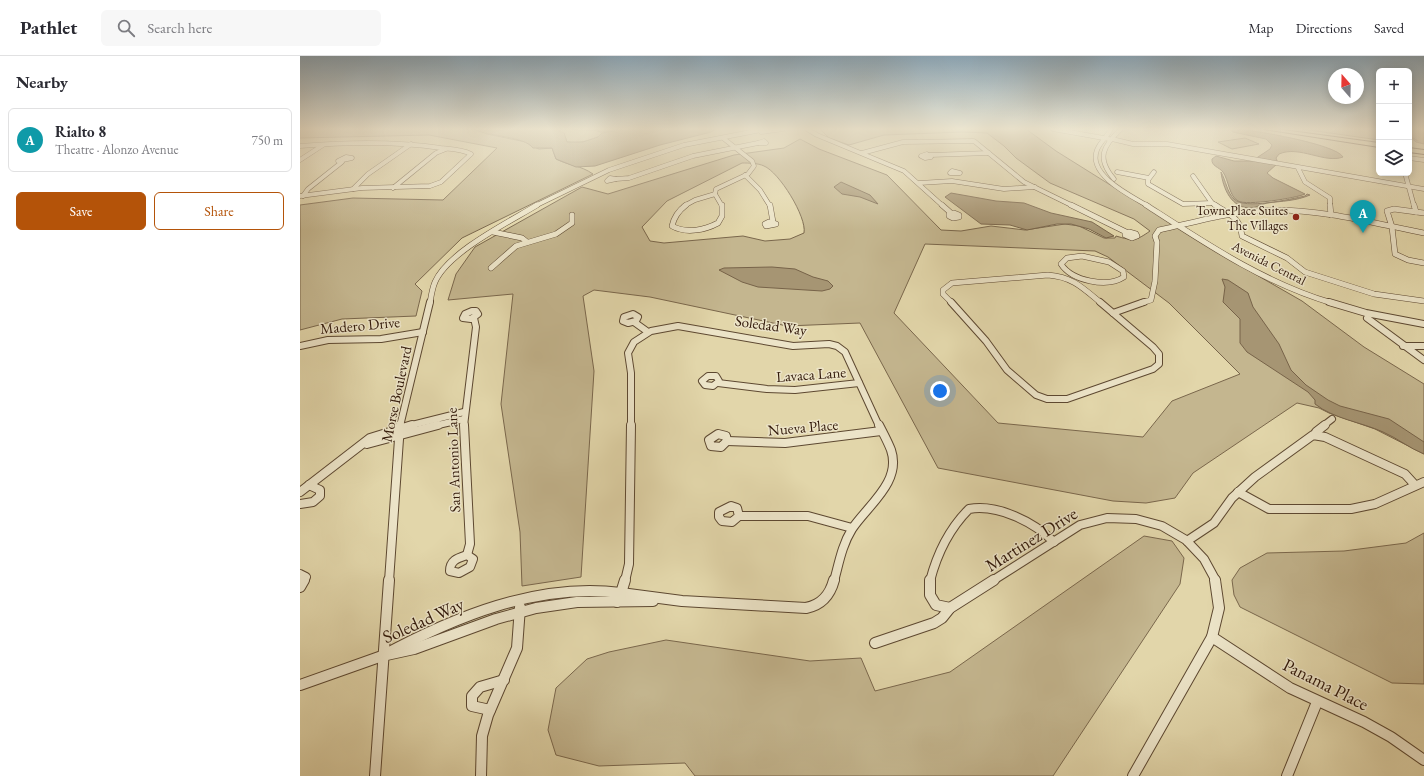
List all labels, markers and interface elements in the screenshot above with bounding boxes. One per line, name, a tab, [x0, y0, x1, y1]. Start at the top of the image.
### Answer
search box	[101, 10, 381, 46]
text: Pathlet	[20, 15, 77, 40]
icon: search	[115, 17, 137, 39]
text: Search here	[147, 18, 212, 37]
text: Map	[1248, 19, 1274, 37]
text: Directions	[1296, 19, 1352, 37]
text: Saved	[1374, 19, 1404, 37]
north arrow	[1328, 68, 1364, 104]
map controls	[1376, 68, 1412, 176]
button: +	[1376, 68, 1412, 104]
text: Nearby	[16, 71, 68, 93]
button: −	[1376, 104, 1412, 140]
text: Rialto 8	[55, 122, 106, 141]
text: A	[25, 132, 35, 149]
text: 750 m	[252, 132, 283, 149]
button: layers	[1376, 140, 1412, 176]
text: Theatre · Alonzo Avenue	[55, 141, 179, 158]
button: Save	[16, 192, 146, 230]
button: Share	[154, 192, 284, 230]
pin: A	[1350, 200, 1376, 233]
place label: TownePlace Suites The Villages	[1196, 202, 1288, 234]
marker: TownePlace Suites The Villages	[1291, 212, 1301, 222]
street label: Avenida Central	[1228, 237, 1309, 289]
street label: Soledad Way	[734, 311, 809, 339]
street label: Madero Drive	[319, 312, 401, 338]
street label: Morse Boulevard	[377, 344, 416, 444]
street label: Lavaca Lane	[775, 362, 847, 386]
your location	[930, 381, 950, 401]
street label: San Antonio Lane	[442, 407, 464, 513]
street label: Nueva Place	[767, 414, 839, 440]
street label: Martinez Drive	[981, 502, 1081, 576]
street label: Soledad Way	[379, 592, 467, 648]
street label: Panama Place	[1279, 653, 1373, 715]

